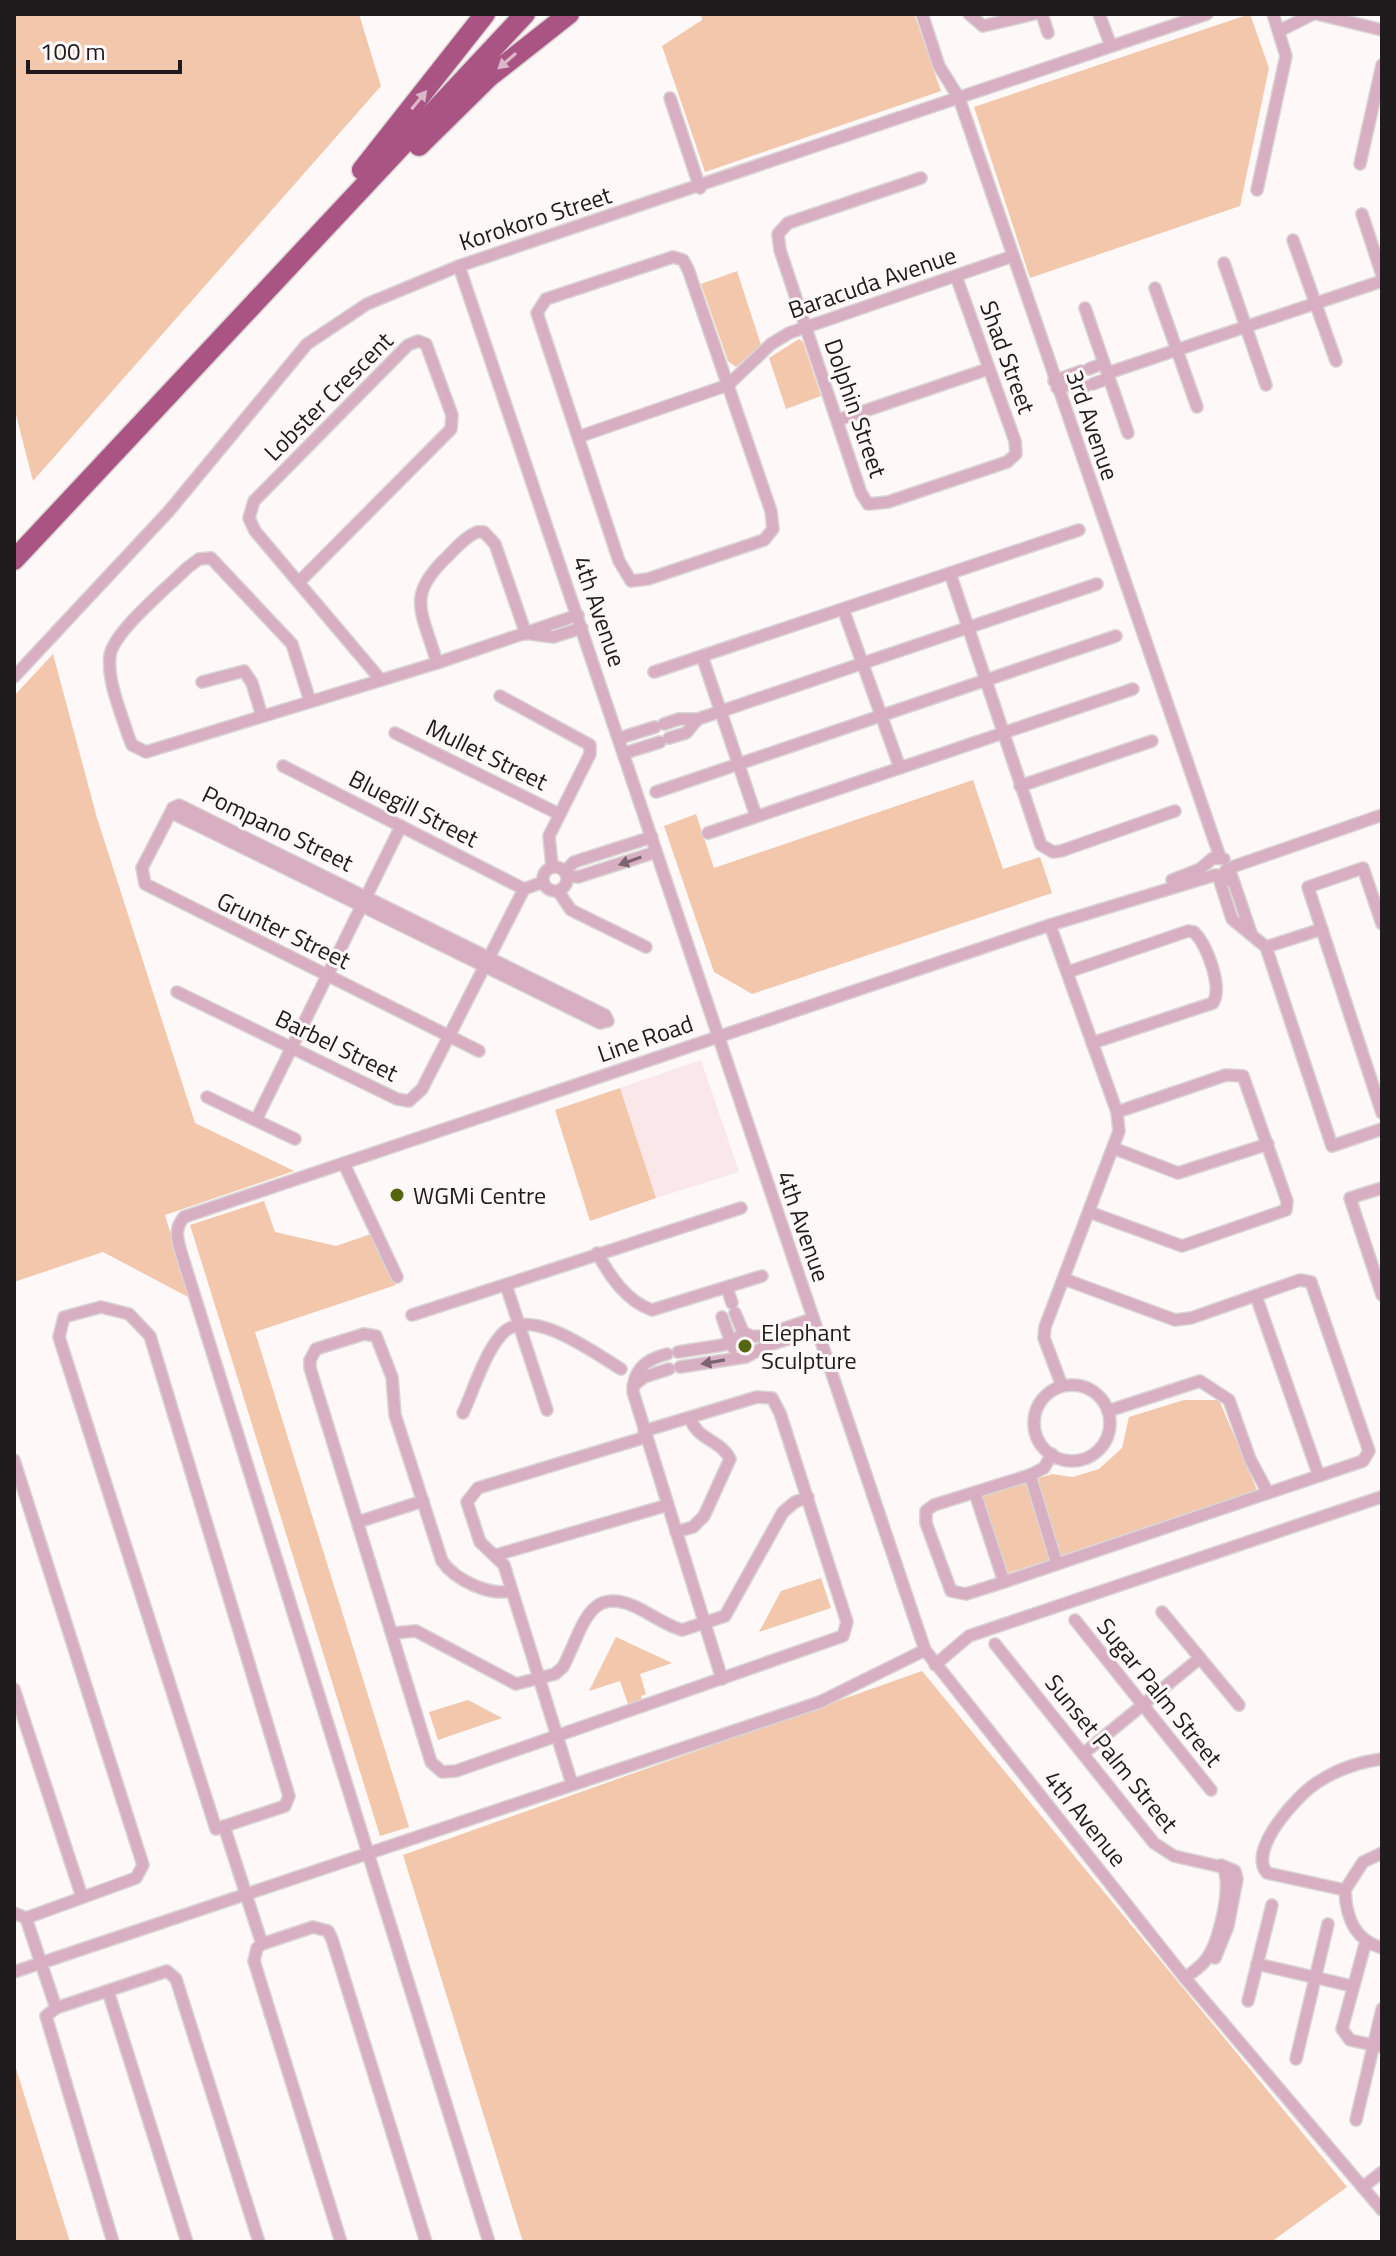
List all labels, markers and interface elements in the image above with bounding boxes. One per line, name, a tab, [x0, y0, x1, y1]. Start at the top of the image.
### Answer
scale bar	[28, 24, 180, 74]
text: 100 m	[40, 33, 106, 69]
one-way arrow	[497, 52, 517, 70]
one-way arrow	[410, 91, 427, 111]
street label: Korokoro Street	[454, 176, 616, 260]
street label: Baracuda Avenue	[783, 236, 961, 328]
street label: Shad Street	[971, 296, 1045, 419]
street label: Lobster Crescent	[255, 323, 401, 469]
street label: Dolphin Street	[815, 334, 897, 483]
street label: 3rd Avenue	[1057, 365, 1129, 485]
street label: 4th Avenue	[564, 551, 636, 671]
street label: Mullet Street	[420, 709, 555, 799]
street label: Bluegill Street	[343, 760, 486, 856]
street label: Pompano Street	[196, 776, 360, 880]
one-way arrow	[618, 855, 642, 867]
street label: Grunter Street	[211, 882, 357, 978]
street label: Barbel Street	[270, 1000, 405, 1090]
street label: Line Road	[592, 1005, 698, 1071]
street label: 4th Avenue	[768, 1166, 840, 1286]
place label: WGMi Centre	[413, 1177, 546, 1213]
marker: WGMi Centre	[388, 1186, 406, 1204]
place label: Elephant Sculpture	[761, 1314, 857, 1378]
marker: Elephant Sculpture	[736, 1337, 754, 1355]
one-way arrow	[701, 1357, 726, 1369]
street label: Sugar Palm Street	[1089, 1610, 1232, 1775]
street label: Sunset Palm Street	[1037, 1666, 1188, 1840]
street label: 4th Avenue	[1036, 1762, 1136, 1874]

